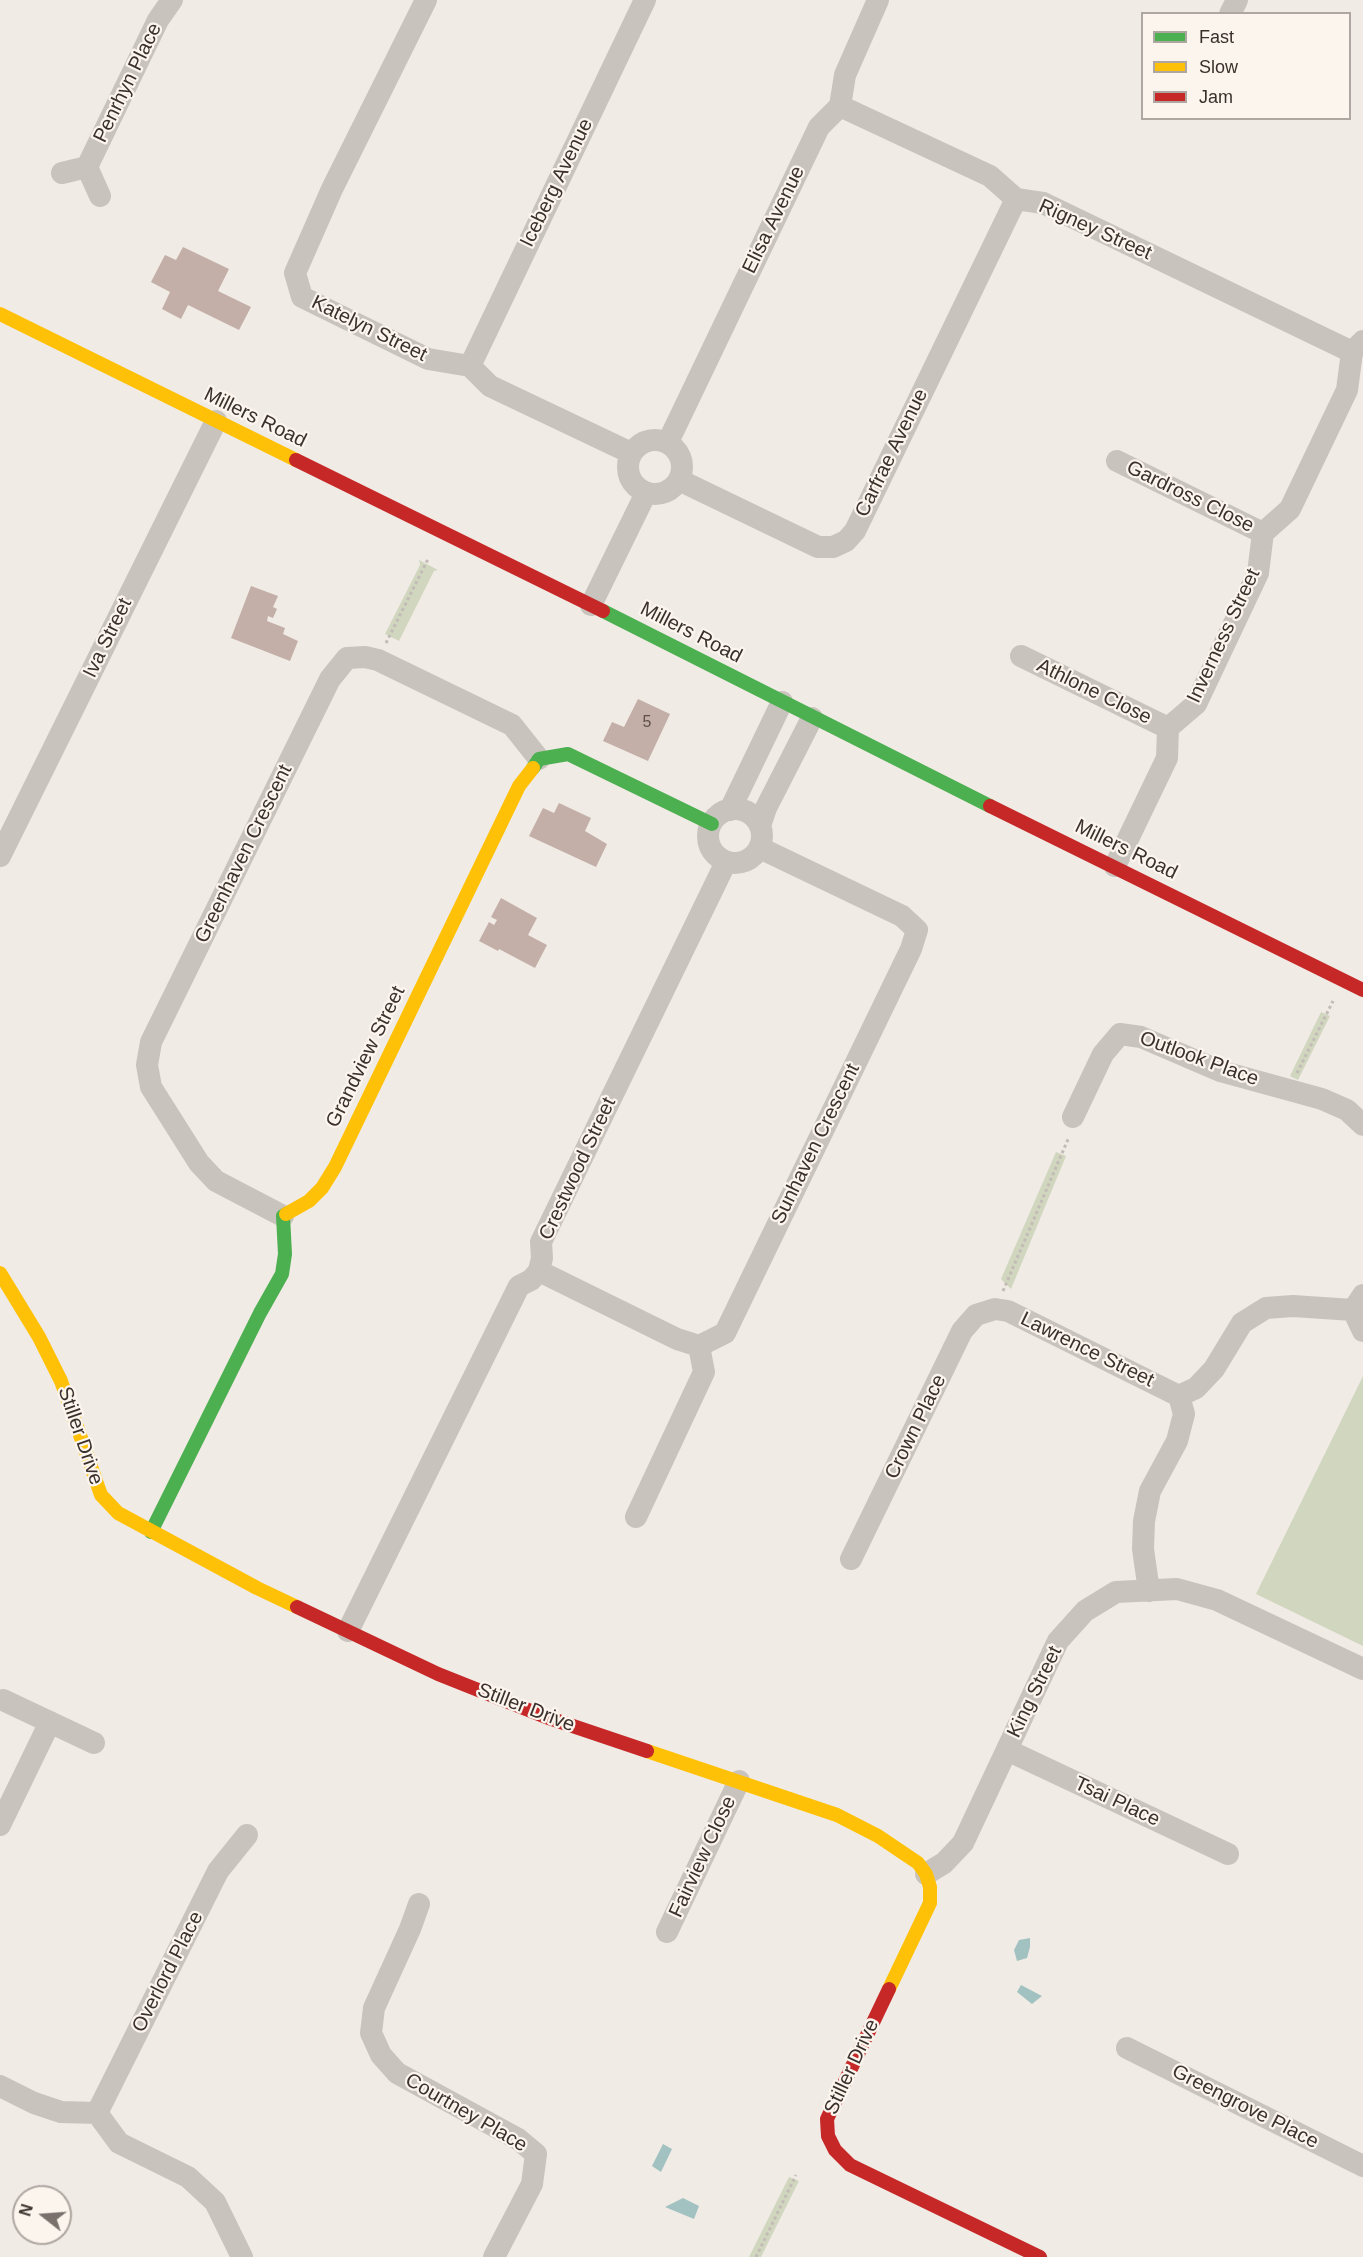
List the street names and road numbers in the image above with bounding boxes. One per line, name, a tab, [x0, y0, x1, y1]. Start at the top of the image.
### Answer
street label: Penrhyn Place	[89, 19, 167, 147]
street label: Iceberg Avenue	[516, 115, 598, 251]
street label: Elisa Avenue	[738, 162, 810, 278]
street label: Rigney Street	[1035, 194, 1155, 266]
street label: Katelyn Street	[307, 291, 431, 367]
street label: Millers Road	[200, 383, 310, 453]
street label: Carfrae Avenue	[851, 385, 933, 521]
street label: Gardross Close	[1122, 456, 1258, 538]
street label: Inverness Street	[1182, 565, 1266, 707]
street label: Iva Street	[78, 594, 138, 682]
street label: Millers Road	[636, 597, 746, 669]
street label: Athlone Close	[1033, 654, 1155, 730]
street label: Greenhaven Crescent	[190, 761, 298, 947]
street label: Millers Road	[1071, 815, 1181, 885]
street label: Grandview Street	[321, 982, 411, 1132]
street label: Outlook Place	[1136, 1026, 1262, 1092]
street label: Sunhaven Crescent	[767, 1060, 865, 1228]
street label: Crestwood Street	[534, 1094, 622, 1244]
street label: Lawrence Street	[1016, 1307, 1158, 1393]
street label: Crown Place	[880, 1371, 952, 1483]
street label: Stiller Drive	[52, 1384, 108, 1488]
street label: King Street	[1003, 1642, 1067, 1742]
street label: Stiller Drive	[474, 1678, 578, 1738]
street label: Tsai Place	[1071, 1772, 1163, 1832]
street label: Fairview Close	[664, 1793, 742, 1921]
street label: Overlord Place	[127, 1908, 209, 2036]
street label: Stiller Drive	[820, 2016, 884, 2118]
street label: Greengrove Place	[1168, 2060, 1322, 2154]
street label: Courtney Place	[401, 2068, 531, 2158]

